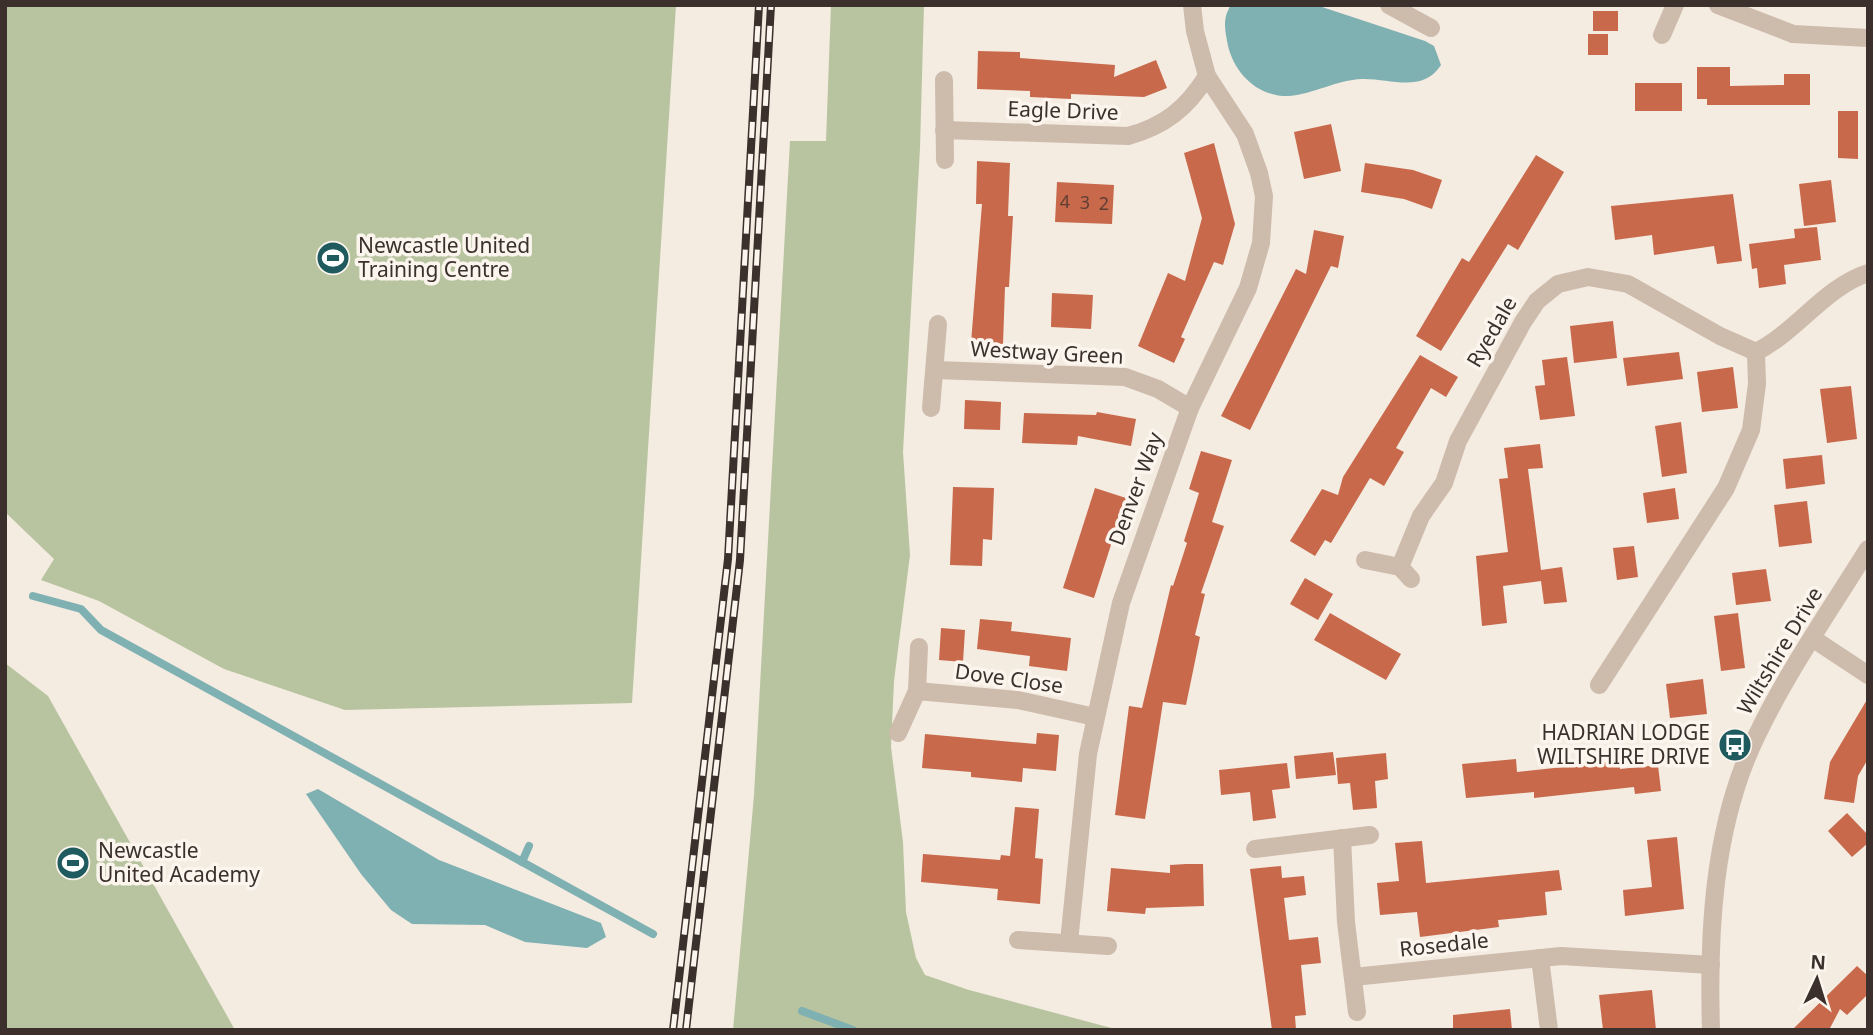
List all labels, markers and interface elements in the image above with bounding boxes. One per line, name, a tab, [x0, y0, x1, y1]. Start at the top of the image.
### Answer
street label: Eagle Drive	[1007, 94, 1119, 126]
house number: 4	[1060, 189, 1070, 213]
house number: 3	[1080, 190, 1090, 214]
house number: 2	[1099, 191, 1109, 215]
place label: Newcastle United Training Centre	[358, 231, 530, 283]
sports icon: Newcastle United Training Centre	[314, 239, 352, 277]
street label: Ryedale	[1460, 291, 1523, 372]
street label: Westway Green	[970, 334, 1124, 370]
street label: Denver Way	[1102, 428, 1169, 549]
street label: Wiltshire Drive	[1730, 582, 1828, 719]
street label: Dove Close	[953, 657, 1065, 699]
place label: HADRIAN LODGE WILTSHIRE DRIVE	[1537, 718, 1710, 770]
bus stop icon: HADRIAN LODGE WILTSHIRE DRIVE	[1716, 726, 1754, 764]
place label: Newcastle United Academy	[98, 836, 260, 888]
sports icon: Newcastle United Academy	[54, 844, 92, 882]
street label: Rosedale	[1398, 925, 1490, 963]
north arrow	[1782, 944, 1852, 1014]
text: N	[1810, 949, 1827, 976]

